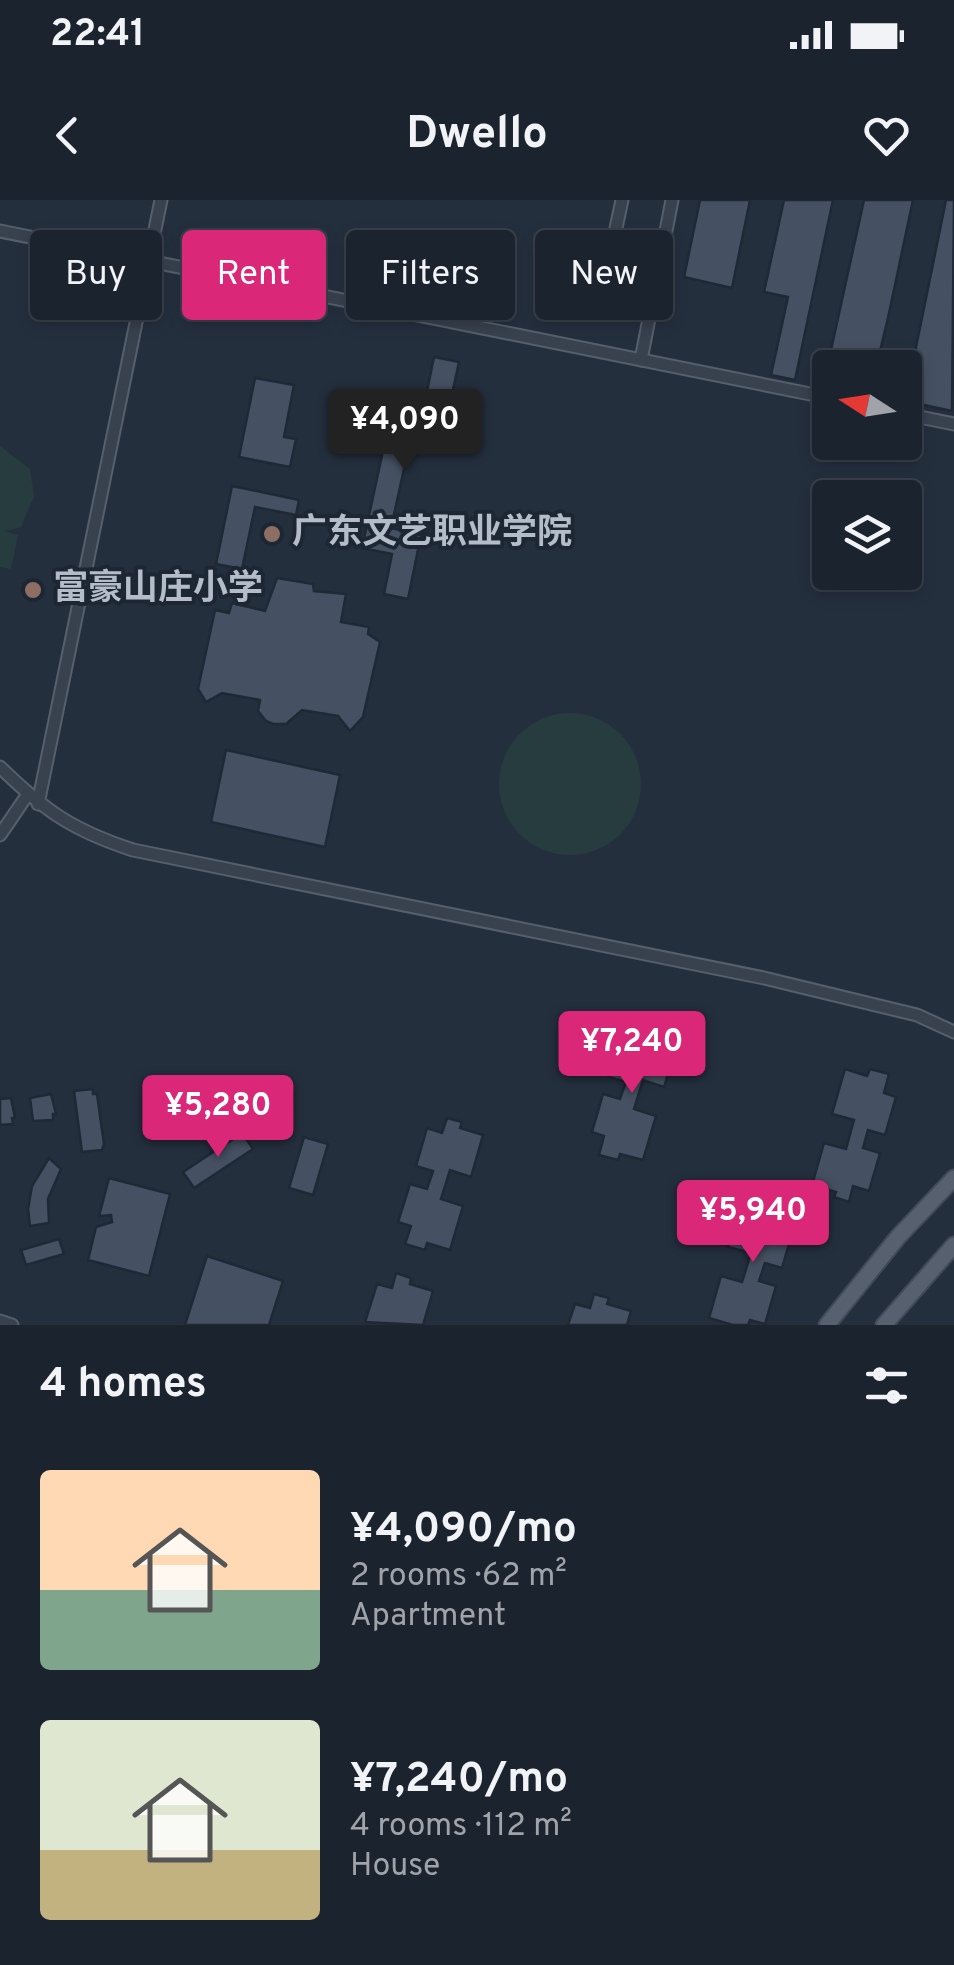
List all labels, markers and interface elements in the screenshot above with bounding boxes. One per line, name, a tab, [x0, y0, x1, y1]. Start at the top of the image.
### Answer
text: 22:41	[50, 11, 145, 60]
text: Dwello	[406, 107, 548, 164]
icon: back	[40, 108, 95, 163]
icon: heart	[859, 108, 914, 163]
chip: Buy	[30, 230, 162, 320]
chip: Rent	[182, 230, 326, 320]
chip: Filters	[346, 230, 515, 320]
chip: New	[535, 230, 673, 320]
north arrow	[812, 350, 922, 460]
map controls	[812, 350, 922, 590]
pin: ¥4,090	[324, 389, 486, 474]
text: ¥4,090	[350, 401, 460, 441]
button: layers	[812, 480, 922, 590]
place label: 广东文艺职业学院	[292, 512, 572, 556]
marker: 广东文艺职业学院	[261, 523, 283, 545]
place label: 富豪山庄小学	[53, 568, 263, 612]
marker: 富豪山庄小学	[22, 579, 44, 601]
pin: ¥7,240	[551, 1011, 713, 1096]
text: ¥7,240	[580, 1023, 684, 1063]
pin: ¥5,280	[137, 1075, 299, 1160]
text: ¥5,280	[164, 1087, 272, 1127]
pin: ¥5,940	[672, 1180, 834, 1265]
text: ¥5,940	[699, 1192, 807, 1232]
icon: filters	[859, 1358, 914, 1413]
text: 4 homes	[40, 1359, 207, 1412]
text: ¥4,090/mo	[350, 1504, 577, 1557]
icon: home	[120, 1510, 240, 1630]
text: 2 rooms · 62 m²	[350, 1557, 567, 1597]
text: Apartment	[350, 1597, 506, 1637]
text: ¥7,240/mo	[350, 1754, 568, 1807]
icon: home	[120, 1760, 240, 1880]
text: 4 rooms · 112 m²	[350, 1807, 572, 1847]
text: House	[350, 1847, 440, 1887]

